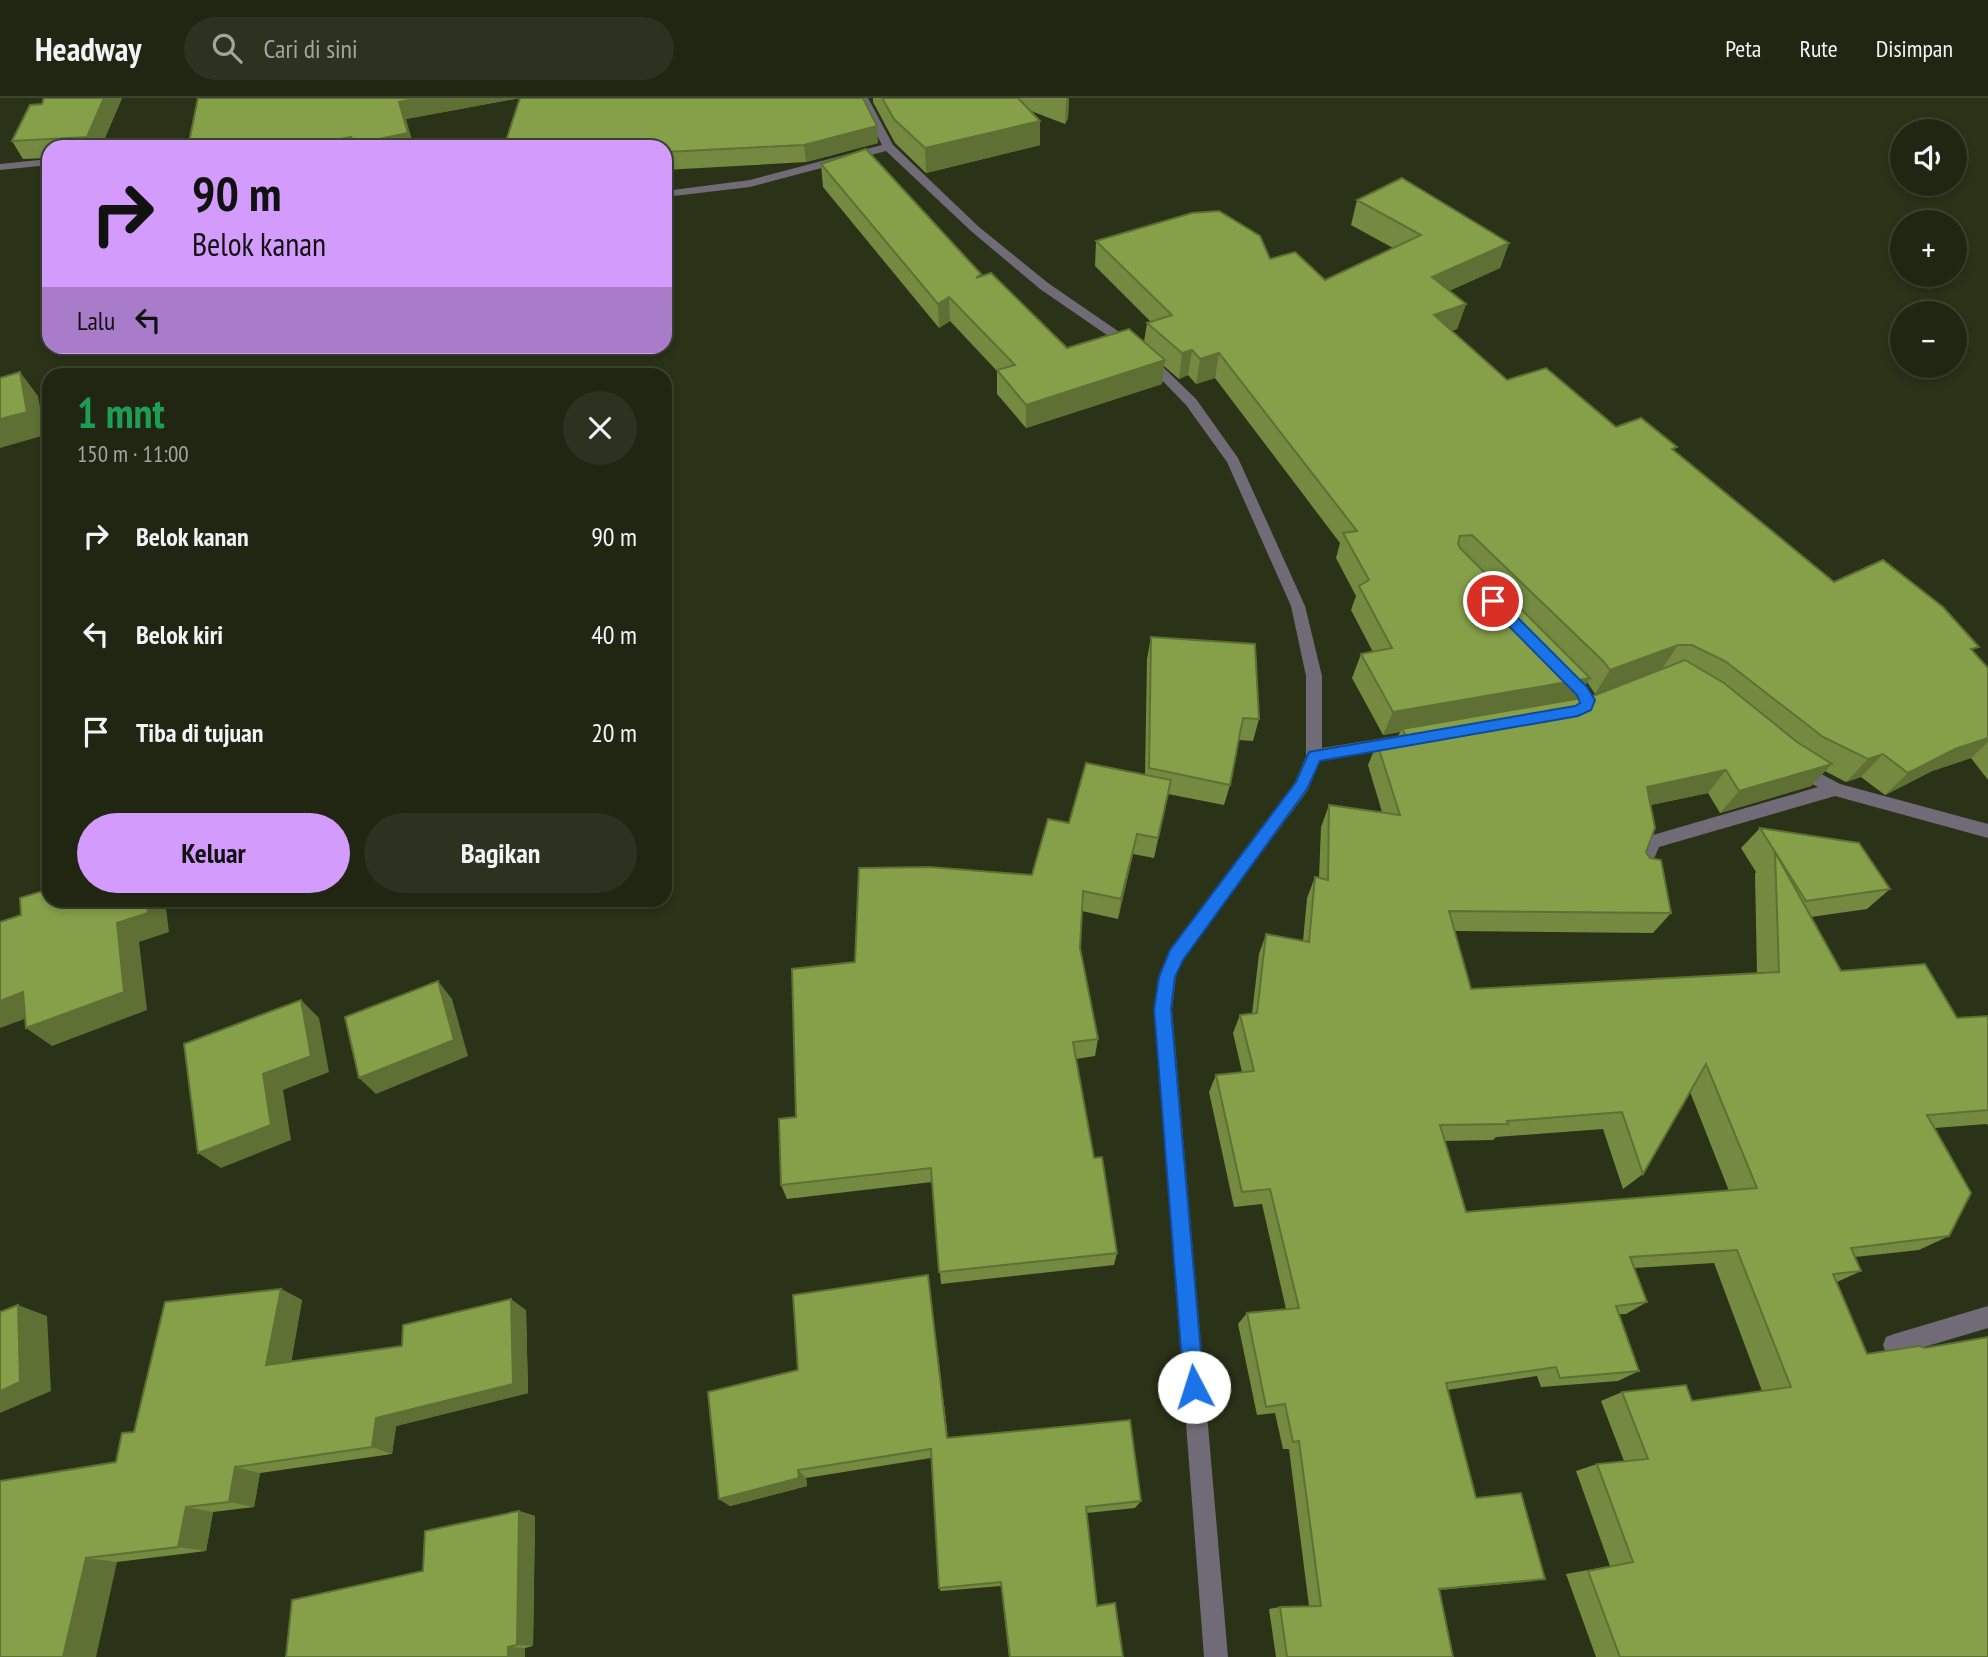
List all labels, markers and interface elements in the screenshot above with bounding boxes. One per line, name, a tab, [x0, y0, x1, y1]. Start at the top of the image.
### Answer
search box	[184, 17, 674, 80]
text: Headway	[35, 27, 142, 70]
icon: search	[208, 29, 246, 67]
text: Cari di sini	[264, 32, 358, 65]
text: Peta	[1725, 33, 1761, 64]
text: Rute	[1799, 33, 1838, 64]
text: Disimpan	[1876, 33, 1953, 64]
map controls	[1890, 119, 1967, 378]
button: sound	[1890, 119, 1967, 196]
text: 90 m	[192, 161, 281, 225]
icon: right	[77, 168, 168, 259]
button: +	[1890, 210, 1967, 287]
text: Belok kanan	[192, 223, 326, 265]
icon: left	[129, 301, 167, 339]
button: −	[1890, 301, 1967, 378]
text: Lalu	[77, 304, 115, 337]
text: 1 mnt	[77, 385, 165, 440]
button: close	[563, 391, 637, 465]
text: 150 m · 11:00	[77, 439, 189, 468]
icon: right	[77, 517, 115, 555]
text: Belok kanan	[136, 520, 249, 553]
text: 90 m	[591, 520, 637, 553]
pin	[1463, 571, 1523, 631]
icon: arrive	[1474, 582, 1512, 620]
icon: left	[77, 615, 115, 653]
text: Belok kiri	[136, 618, 223, 651]
text: 40 m	[591, 618, 637, 651]
icon: arrive	[77, 713, 115, 751]
text: Tiba di tujuan	[136, 716, 264, 749]
text: 20 m	[591, 716, 637, 749]
button: Keluar	[77, 813, 350, 893]
button: Bagikan	[364, 813, 637, 893]
position arrow	[1157, 1350, 1231, 1424]

